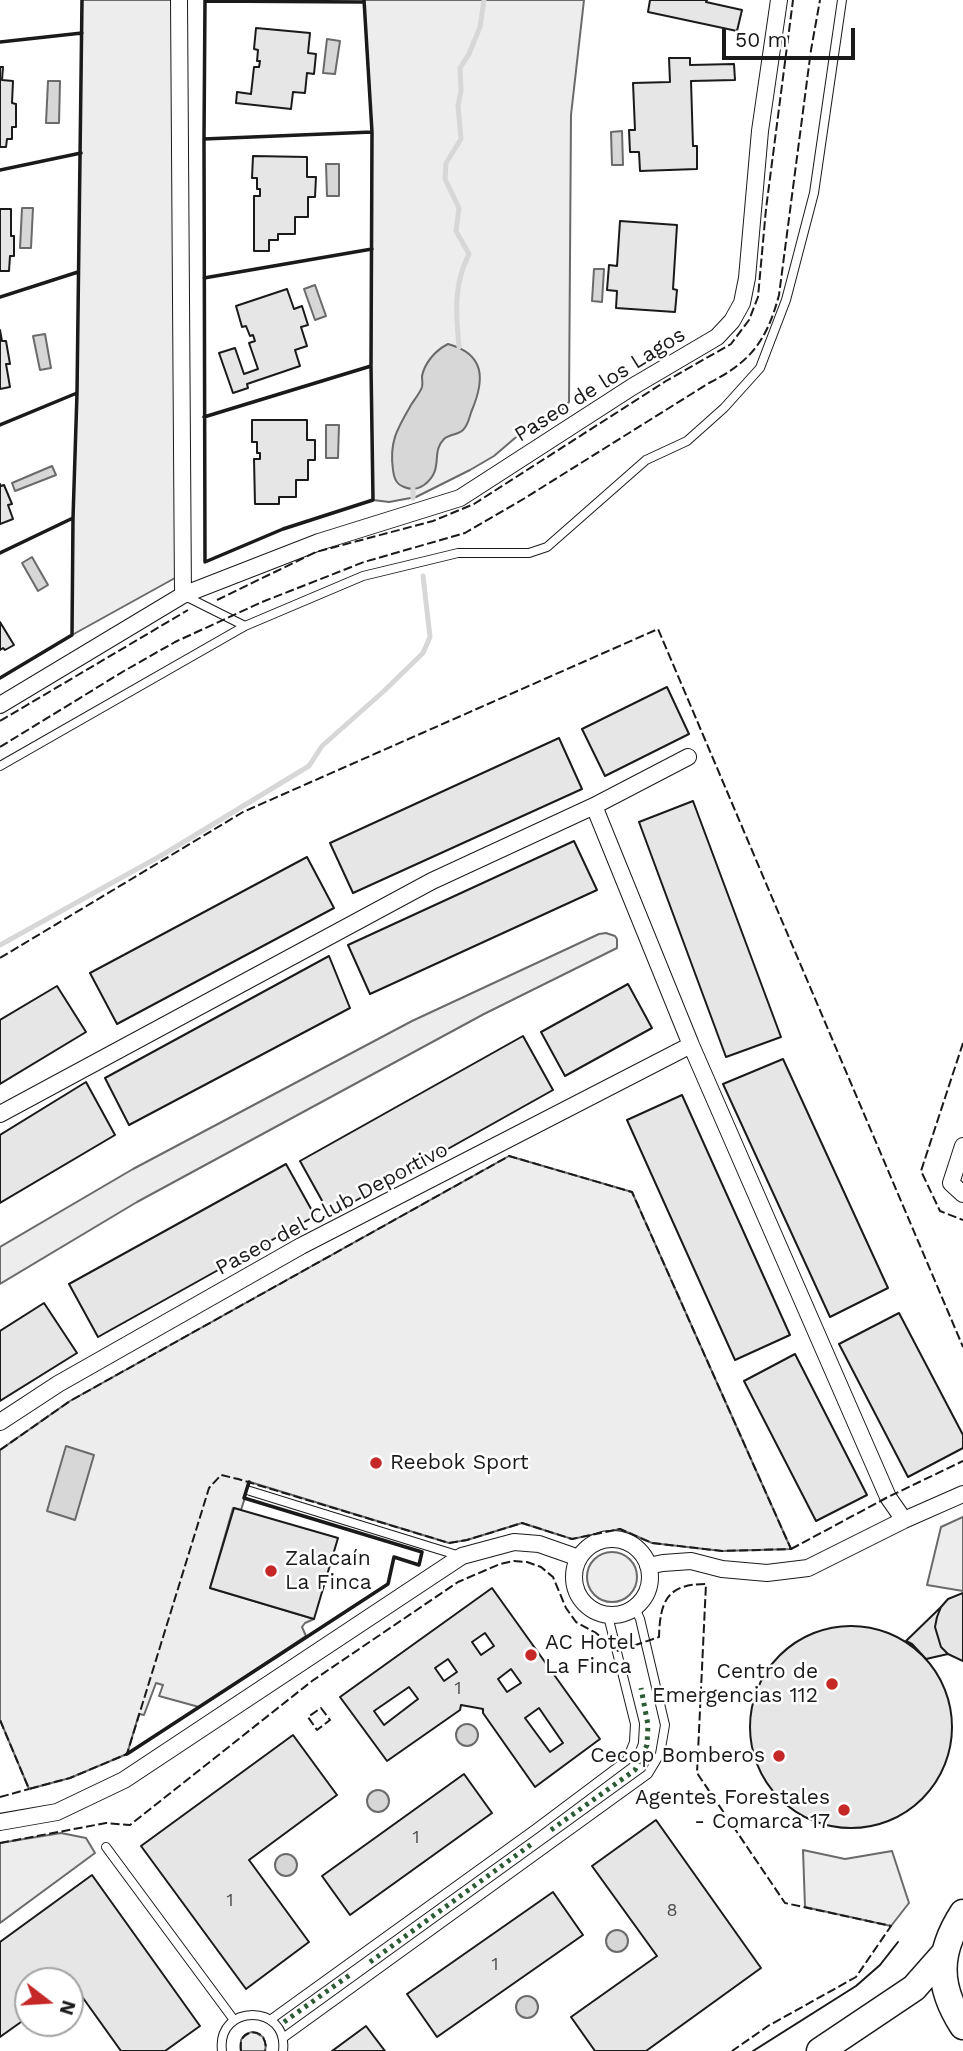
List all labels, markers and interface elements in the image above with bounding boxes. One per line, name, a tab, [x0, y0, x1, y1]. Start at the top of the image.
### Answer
scale bar	[725, 14, 858, 58]
text: 50 m	[735, 27, 787, 52]
street label: Paseo de los Lagos	[510, 322, 690, 448]
street label: Paseo del Club Deportivo	[212, 1137, 452, 1281]
place label: Reebok Sport	[390, 1450, 529, 1476]
marker: Reebok Sport	[368, 1455, 384, 1471]
place label: Zalacaín La Finca	[285, 1546, 372, 1596]
marker: Zalacaín La Finca	[263, 1563, 279, 1579]
place label: AC Hotel La Finca	[545, 1630, 635, 1680]
marker: AC Hotel La Finca	[523, 1647, 539, 1663]
place label: Centro de Emergencias 112	[652, 1659, 818, 1709]
marker: Centro de Emergencias 112	[824, 1676, 840, 1692]
house number: 1	[454, 1678, 462, 1700]
place label: Cecop Bomberos	[590, 1743, 765, 1769]
marker: Cecop Bomberos	[771, 1748, 787, 1764]
place label: Agentes Forestales - Comarca 17	[635, 1785, 830, 1835]
marker: Agentes Forestales - Comarca 17	[836, 1802, 852, 1818]
house number: 1	[412, 1827, 420, 1849]
house number: 1	[226, 1890, 234, 1912]
house number: 8	[666, 1900, 678, 1922]
house number: 1	[491, 1954, 499, 1976]
north arrow	[14, 1967, 84, 2037]
text: N	[55, 1998, 81, 2018]

